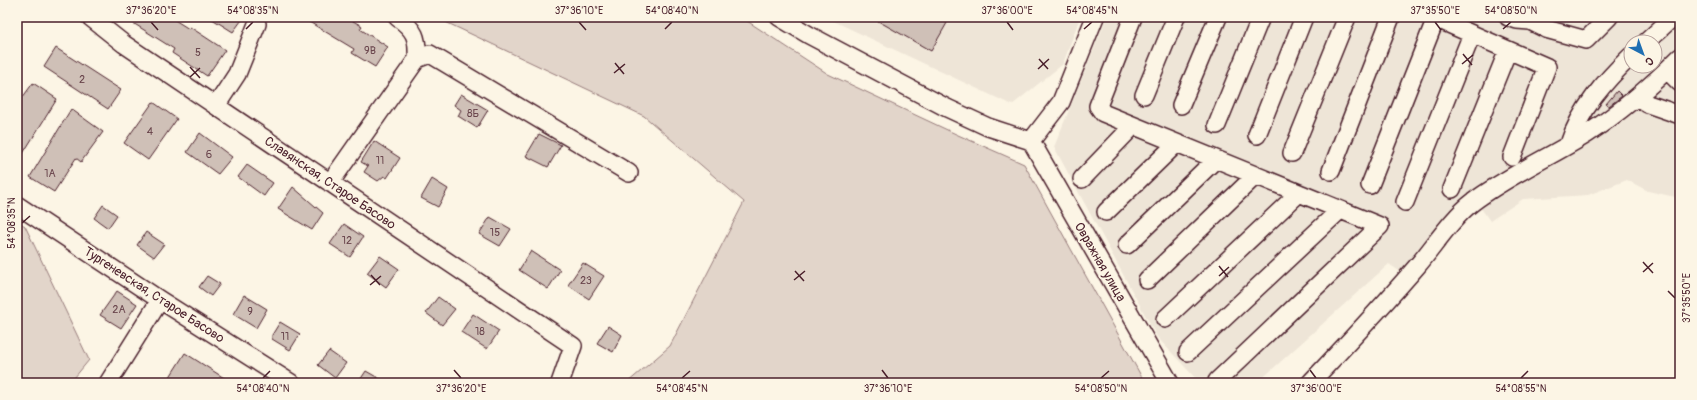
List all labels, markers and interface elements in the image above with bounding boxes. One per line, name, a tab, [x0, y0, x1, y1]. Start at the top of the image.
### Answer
text: 37°36'20"E	[126, 5, 176, 17]
text: 54°08'35"N	[227, 5, 279, 17]
text: 37°36'10"E	[555, 5, 603, 17]
text: 54°08'40"N	[646, 5, 699, 17]
text: 37°36'00"E	[981, 5, 1033, 17]
text: 54°08'45"N	[1066, 5, 1118, 17]
text: 37°35'50"E	[1410, 5, 1460, 17]
text: 54°08'50"N	[1485, 5, 1537, 17]
north arrow	[1623, 34, 1663, 74]
house number: 9В	[364, 44, 376, 57]
house number: 5	[195, 46, 201, 59]
text: С	[1642, 54, 1656, 68]
house number: 2	[79, 73, 85, 86]
house number: 8Б	[467, 107, 479, 120]
house number: 4	[147, 125, 154, 138]
street label: Славянская, Старое Басово	[261, 133, 399, 233]
house number: 6	[206, 148, 212, 161]
house number: 11	[376, 154, 384, 167]
house number: 1А	[44, 167, 56, 180]
text: 54°08'35"N	[6, 197, 18, 249]
street label: Овражная улица	[1071, 219, 1129, 305]
house number: 15	[490, 226, 500, 239]
house number: 12	[342, 234, 352, 247]
street label: Тургеневская, Старое Басово	[81, 244, 227, 346]
text: 37°35'50"E	[1681, 273, 1693, 323]
house number: 23	[580, 274, 592, 287]
house number: 2А	[112, 303, 126, 316]
house number: 9	[247, 305, 253, 318]
house number: 18	[475, 325, 485, 338]
house number: 11	[281, 330, 289, 343]
text: 54°08'40"N	[237, 383, 290, 395]
text: 37°36'20"E	[436, 383, 486, 395]
text: 54°08'45"N	[656, 383, 708, 395]
text: 37°36'10"E	[864, 383, 912, 395]
text: 54°08'50"N	[1075, 383, 1127, 395]
text: 37°36'00"E	[1290, 383, 1342, 395]
text: 54°08'55"N	[1495, 383, 1547, 395]

